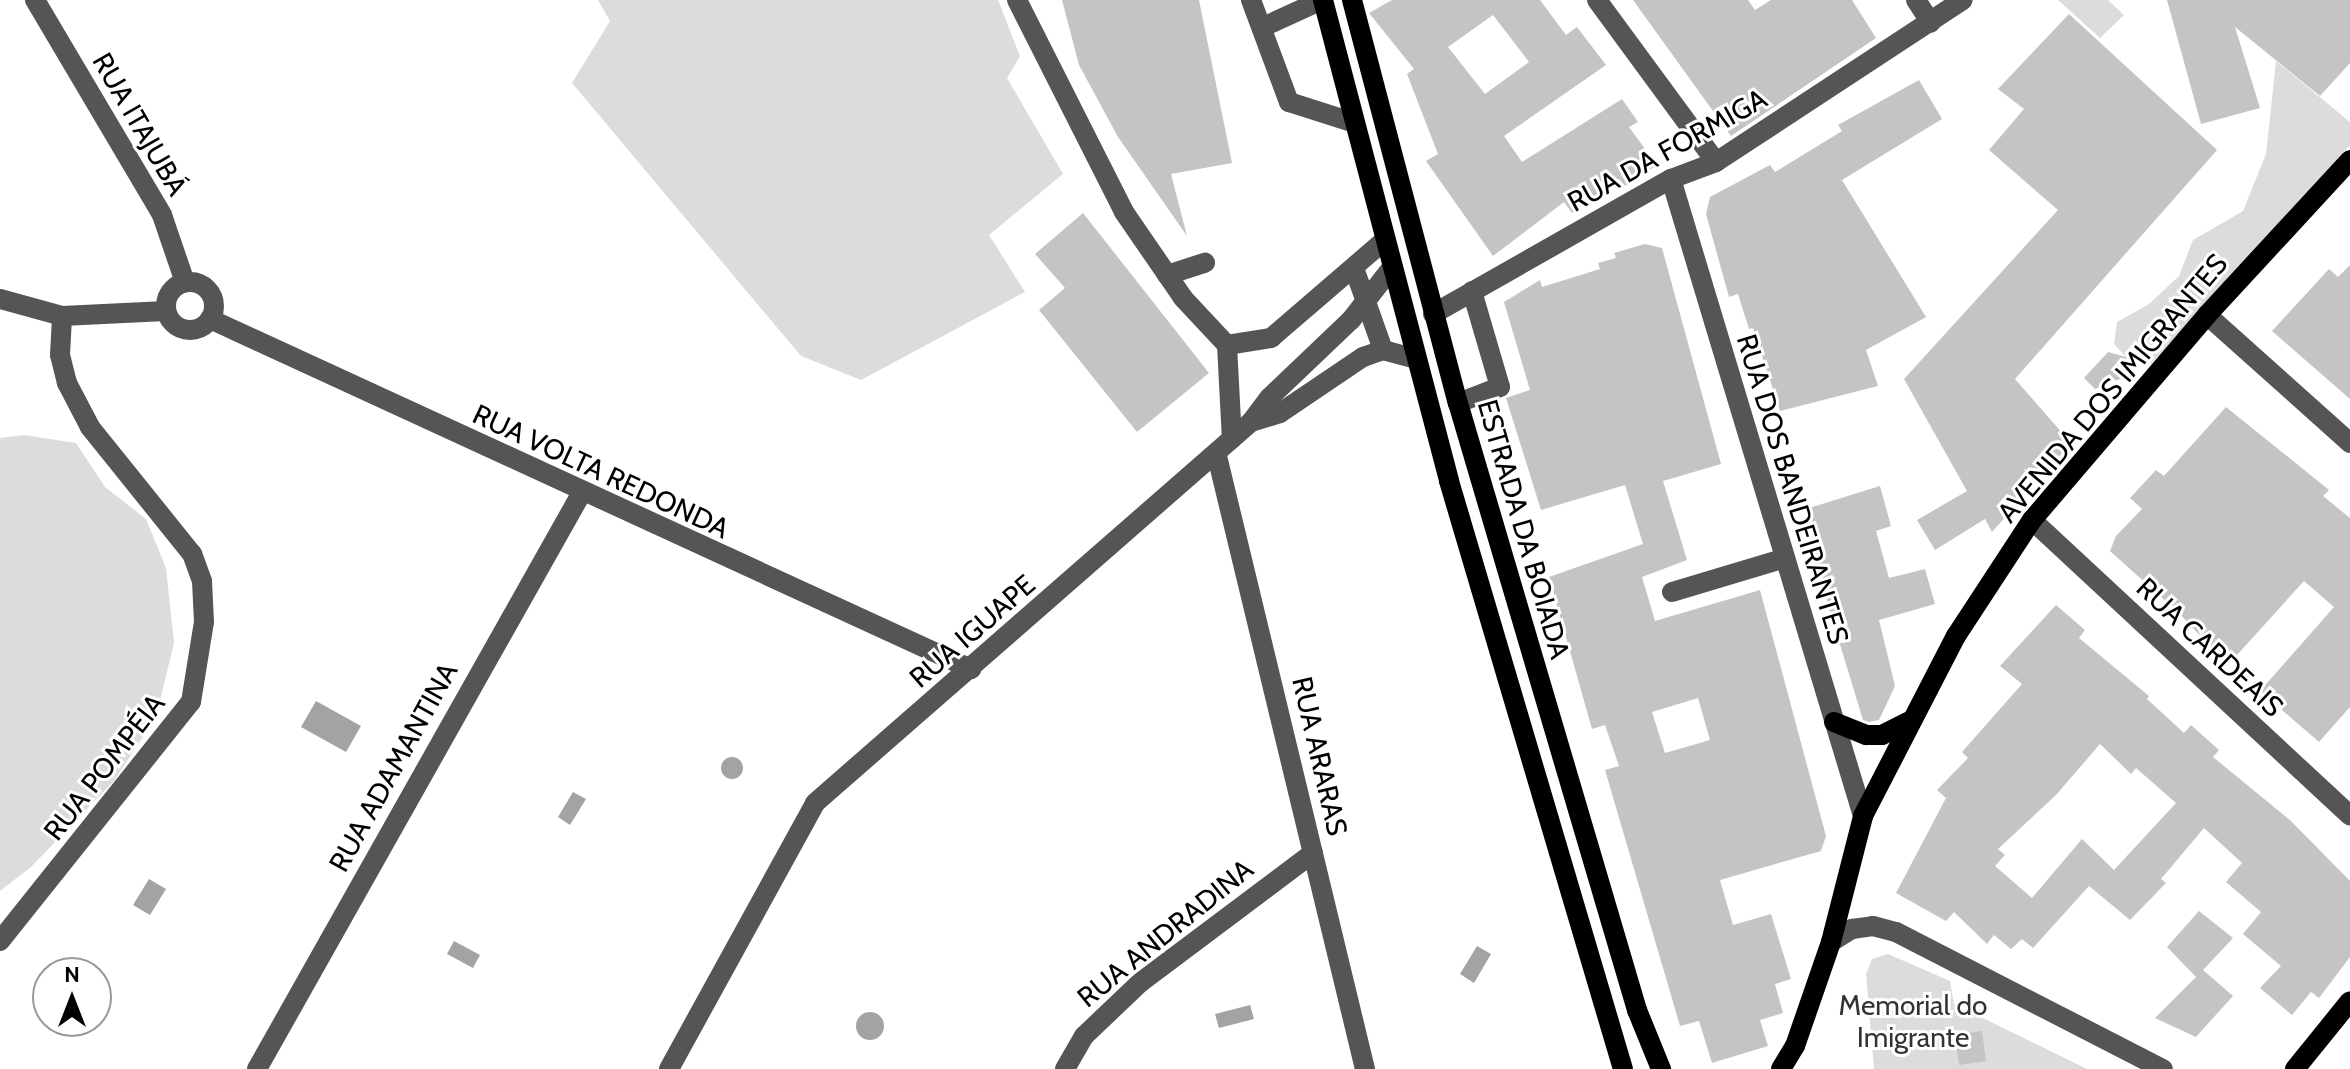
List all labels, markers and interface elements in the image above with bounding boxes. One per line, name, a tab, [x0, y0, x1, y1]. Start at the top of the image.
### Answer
street label: RUA ITAJUBÁ	[86, 47, 194, 201]
street label: RUA DA FORMIGA	[1562, 81, 1772, 219]
street label: AVENIDA DOS IMIGRANTES	[1990, 247, 2234, 529]
street label: RUA DOS BANDEIRANTES	[1730, 330, 1856, 648]
street label: ESTRADA DA BOIADA	[1471, 396, 1577, 662]
street label: RUA VOLTA REDONDA	[467, 397, 735, 545]
street label: RUA IGUAPE	[903, 568, 1041, 694]
street label: RUA CARDEAIS	[2130, 571, 2290, 723]
street label: RUA ADAMANTINA	[322, 657, 464, 877]
street label: RUA ARARAS	[1285, 673, 1355, 839]
street label: RUA POMPÉIA	[37, 687, 171, 847]
street label: RUA ANDRADINA	[1070, 852, 1260, 1014]
north arrow	[32, 957, 112, 1037]
text: N	[64, 961, 80, 988]
park label: Memorial do Imigrante	[1839, 988, 1987, 1054]

